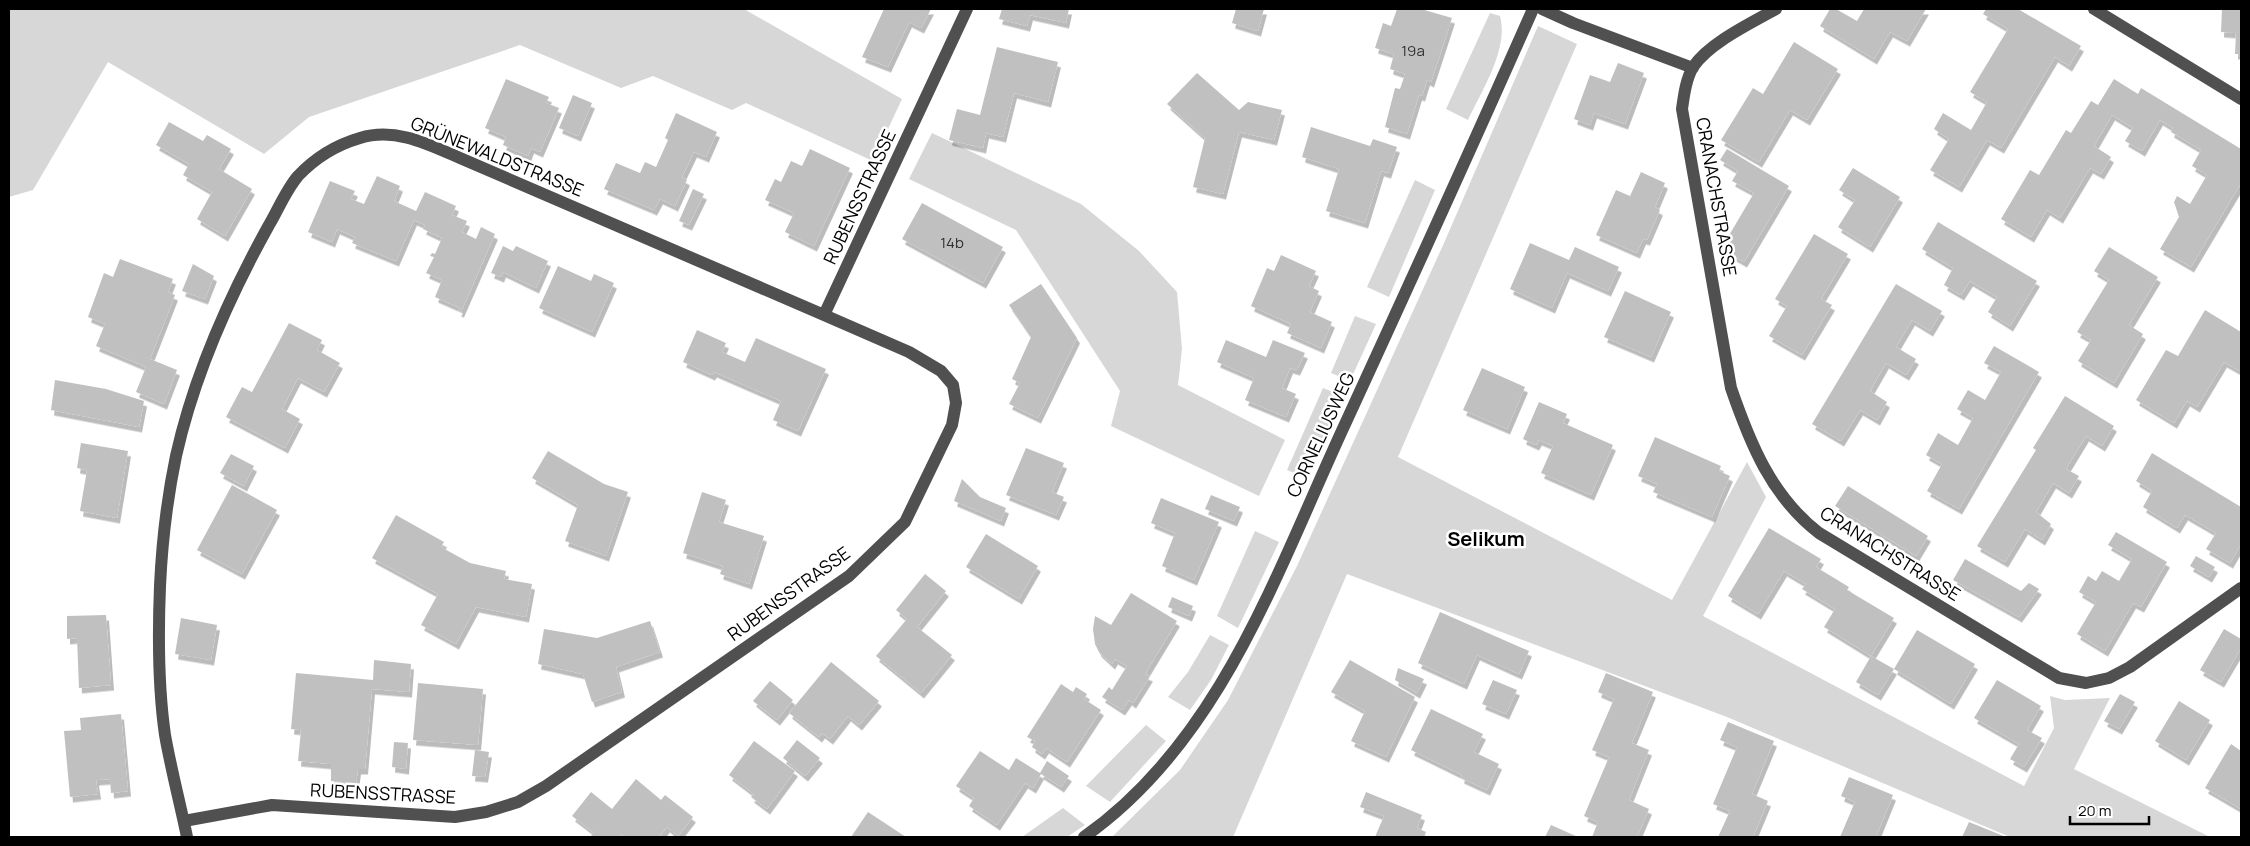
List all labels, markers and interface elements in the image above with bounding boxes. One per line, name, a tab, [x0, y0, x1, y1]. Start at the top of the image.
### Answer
house number: 19a	[1401, 40, 1425, 61]
street label: GRÜNEWALDSTRASSE	[407, 110, 587, 202]
street label: CRANACHSTRASSE	[1691, 115, 1743, 278]
street label: RUBENSSTRASSE	[817, 125, 901, 268]
house number: 14b	[940, 232, 964, 253]
street label: CORNELIUSWEG	[1281, 368, 1360, 501]
street label: CRANACHSTRASSE	[1816, 500, 1965, 606]
district label: Selikum	[1447, 525, 1525, 552]
street label: RUBENSSTRASSE	[722, 541, 854, 646]
street label: RUBENSSTRASSE	[310, 777, 457, 809]
scale bar	[2070, 794, 2149, 826]
text: 20 m	[2078, 800, 2111, 821]

